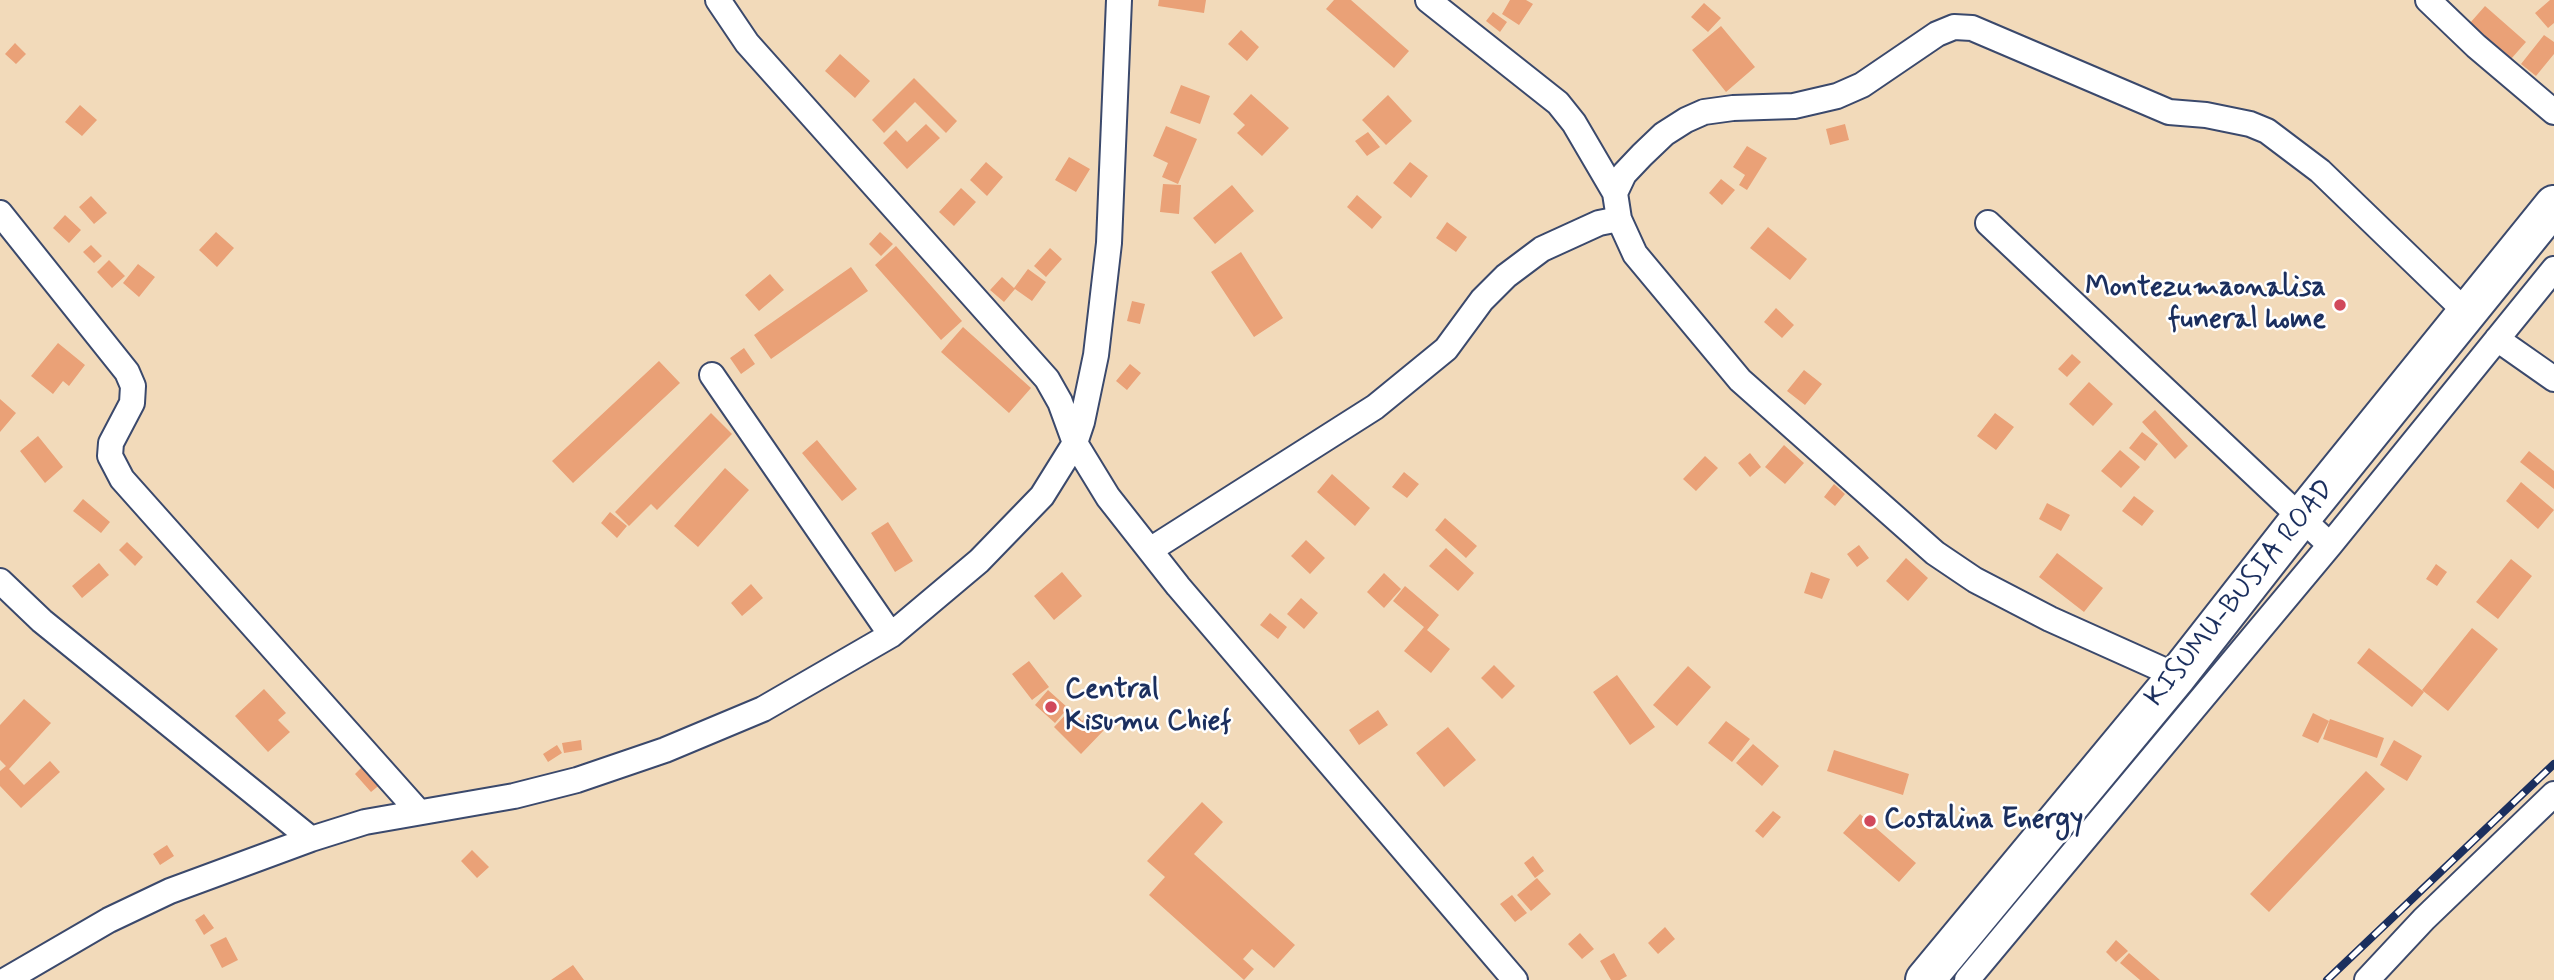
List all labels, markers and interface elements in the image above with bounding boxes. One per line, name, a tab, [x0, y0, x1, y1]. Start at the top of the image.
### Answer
place label: Montezumaonalisa funeral home	[2085, 272, 2326, 338]
marker: Montezumaonalisa funeral home	[2332, 297, 2348, 313]
street label: KISUMU-BUSIA ROAD	[2139, 474, 2343, 714]
place label: Central Kisumu Chief	[1065, 674, 1231, 740]
marker: Central Kisumu Chief	[1043, 699, 1059, 715]
place label: Costalina Energy	[1884, 804, 2083, 838]
marker: Costalina Energy	[1862, 813, 1878, 829]

